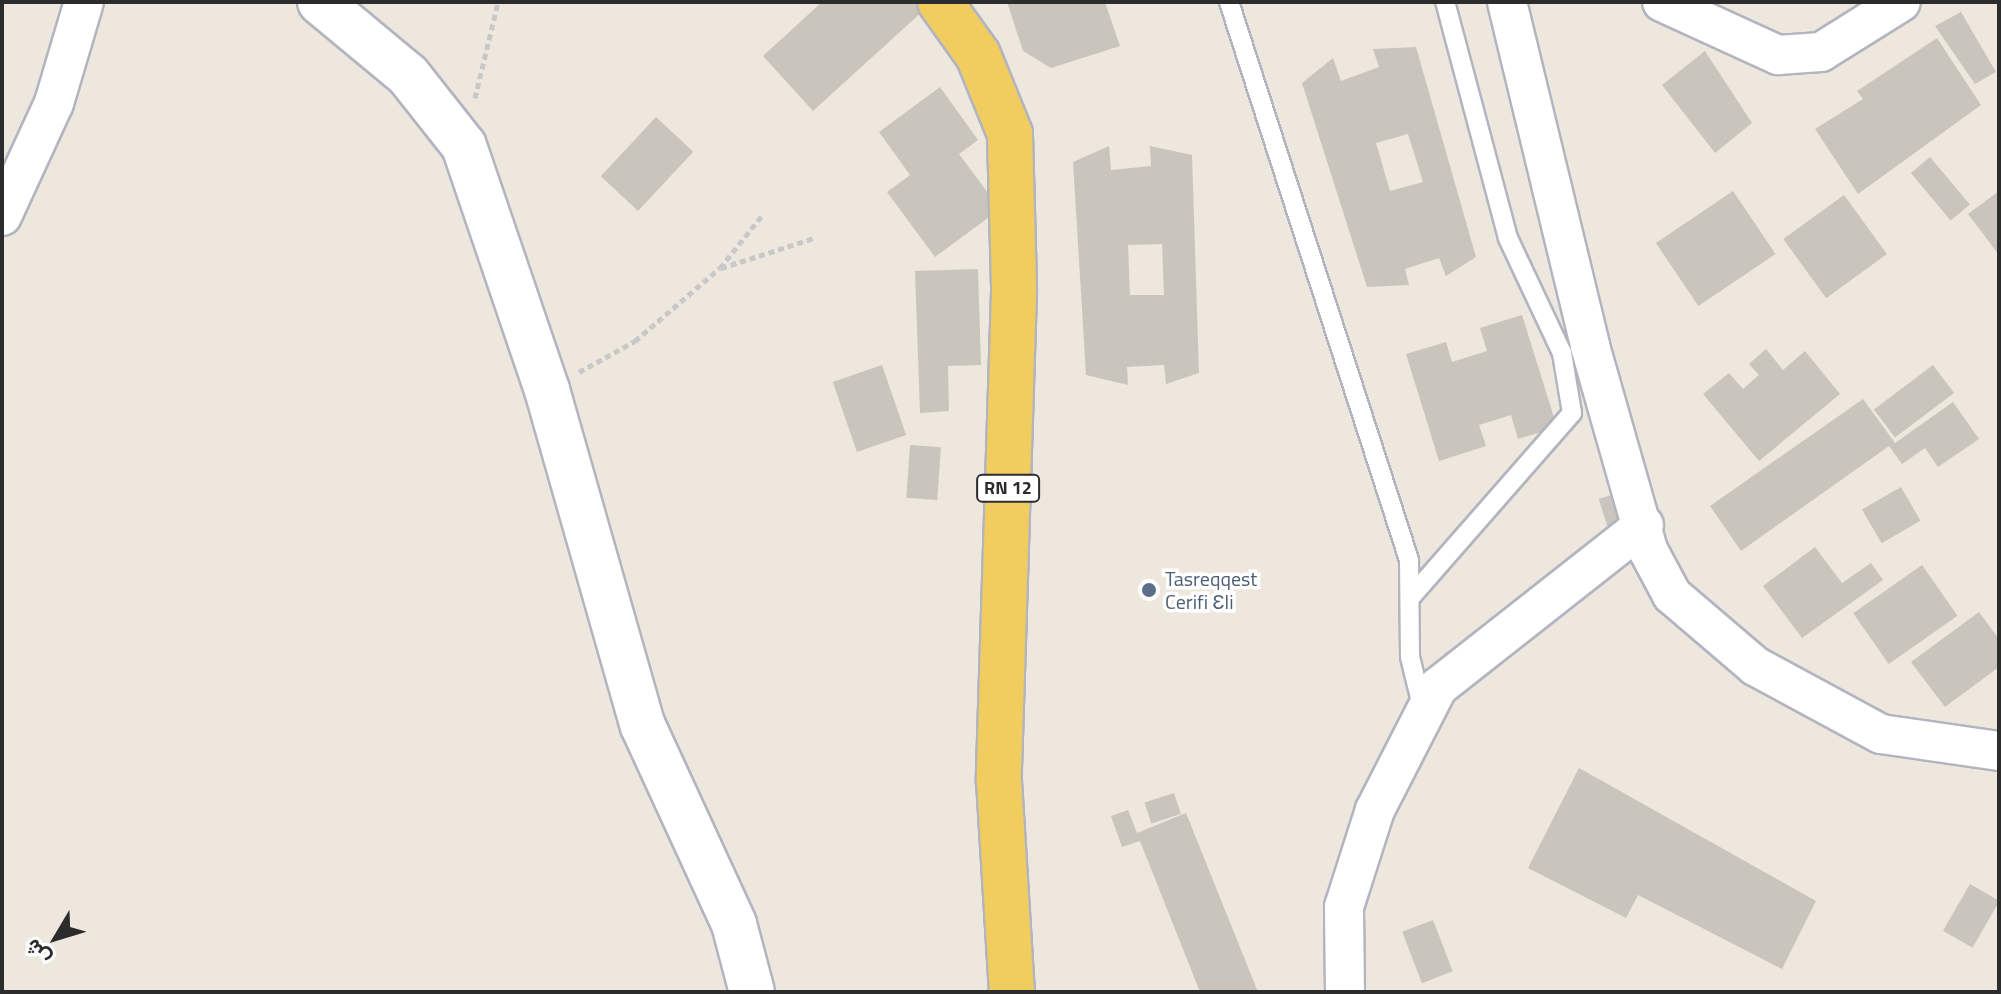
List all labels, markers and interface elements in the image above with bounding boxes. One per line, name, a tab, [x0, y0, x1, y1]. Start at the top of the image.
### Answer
road number: RN 12	[976, 474, 1040, 502]
place label: Tasreqqest Cerifi Ɛli	[1165, 566, 1257, 613]
marker: Tasreqqest Cerifi Ɛli	[1140, 581, 1158, 599]
north arrow	[16, 898, 96, 978]
text: ش	[16, 932, 59, 974]

